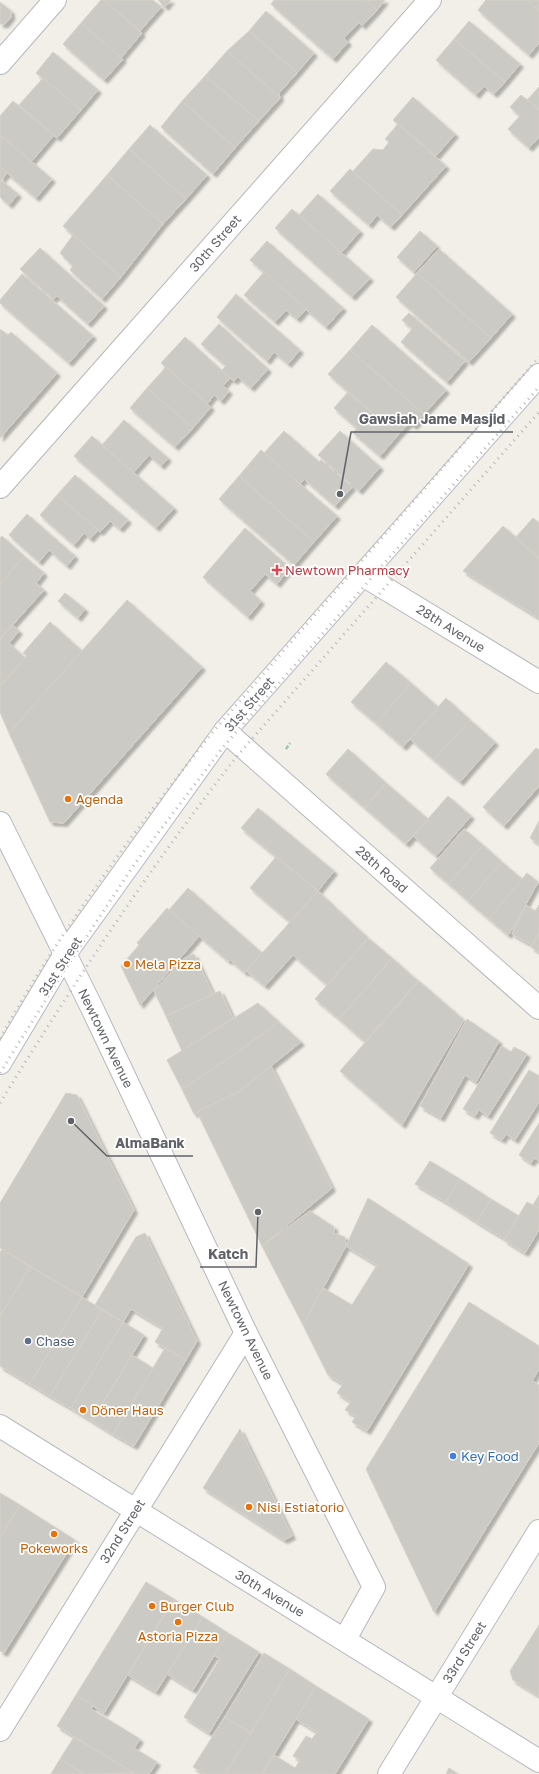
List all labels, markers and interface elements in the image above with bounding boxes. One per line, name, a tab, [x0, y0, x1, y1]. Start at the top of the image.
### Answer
street label: 30th Street	[186, 211, 244, 275]
callout: Gawsiah Jame Masjid	[351, 406, 513, 432]
text: Gawsiah Jame Masjid	[359, 410, 505, 427]
place label: Newtown Pharmacy	[285, 562, 410, 578]
marker: Newtown Pharmacy	[272, 565, 282, 575]
street label: 28th Avenue	[414, 601, 488, 655]
street label: 31st Street	[221, 673, 277, 735]
place label: Agenda	[76, 791, 123, 807]
marker: Agenda	[63, 794, 73, 804]
street label: 28th Road	[353, 842, 411, 896]
street label: 31st Street	[35, 933, 85, 999]
place label: Mela Pizza	[135, 956, 201, 972]
marker: Mela Pizza	[122, 959, 132, 969]
street label: Newtown Avenue	[75, 986, 137, 1090]
callout: AlmaBank	[107, 1130, 193, 1156]
text: AlmaBank	[115, 1134, 185, 1151]
callout: Katch	[200, 1241, 256, 1267]
text: Katch	[208, 1245, 248, 1262]
street label: Newtown Avenue	[215, 1278, 277, 1382]
place label: Chase	[36, 1333, 75, 1349]
marker: Chase	[23, 1336, 33, 1346]
place label: Döner Haus	[91, 1402, 164, 1418]
marker: Döner Haus	[78, 1405, 88, 1415]
place label: Key Food	[461, 1448, 519, 1464]
marker: Key Food	[448, 1451, 458, 1461]
street label: 32nd Street	[96, 1496, 148, 1566]
place label: Nisi Estiatorio	[257, 1499, 344, 1515]
marker: Nisi Estiatorio	[244, 1502, 254, 1512]
marker: Pokeworks	[49, 1529, 59, 1539]
place label: Pokeworks	[20, 1540, 88, 1556]
street label: 30th Avenue	[232, 1566, 308, 1620]
place label: Burger Club	[160, 1598, 234, 1614]
marker: Burger Club	[147, 1601, 157, 1611]
marker: Astoria Pizza	[173, 1617, 183, 1627]
street label: 33rd Street	[439, 1618, 489, 1686]
place label: Astoria Pizza	[138, 1628, 218, 1644]

